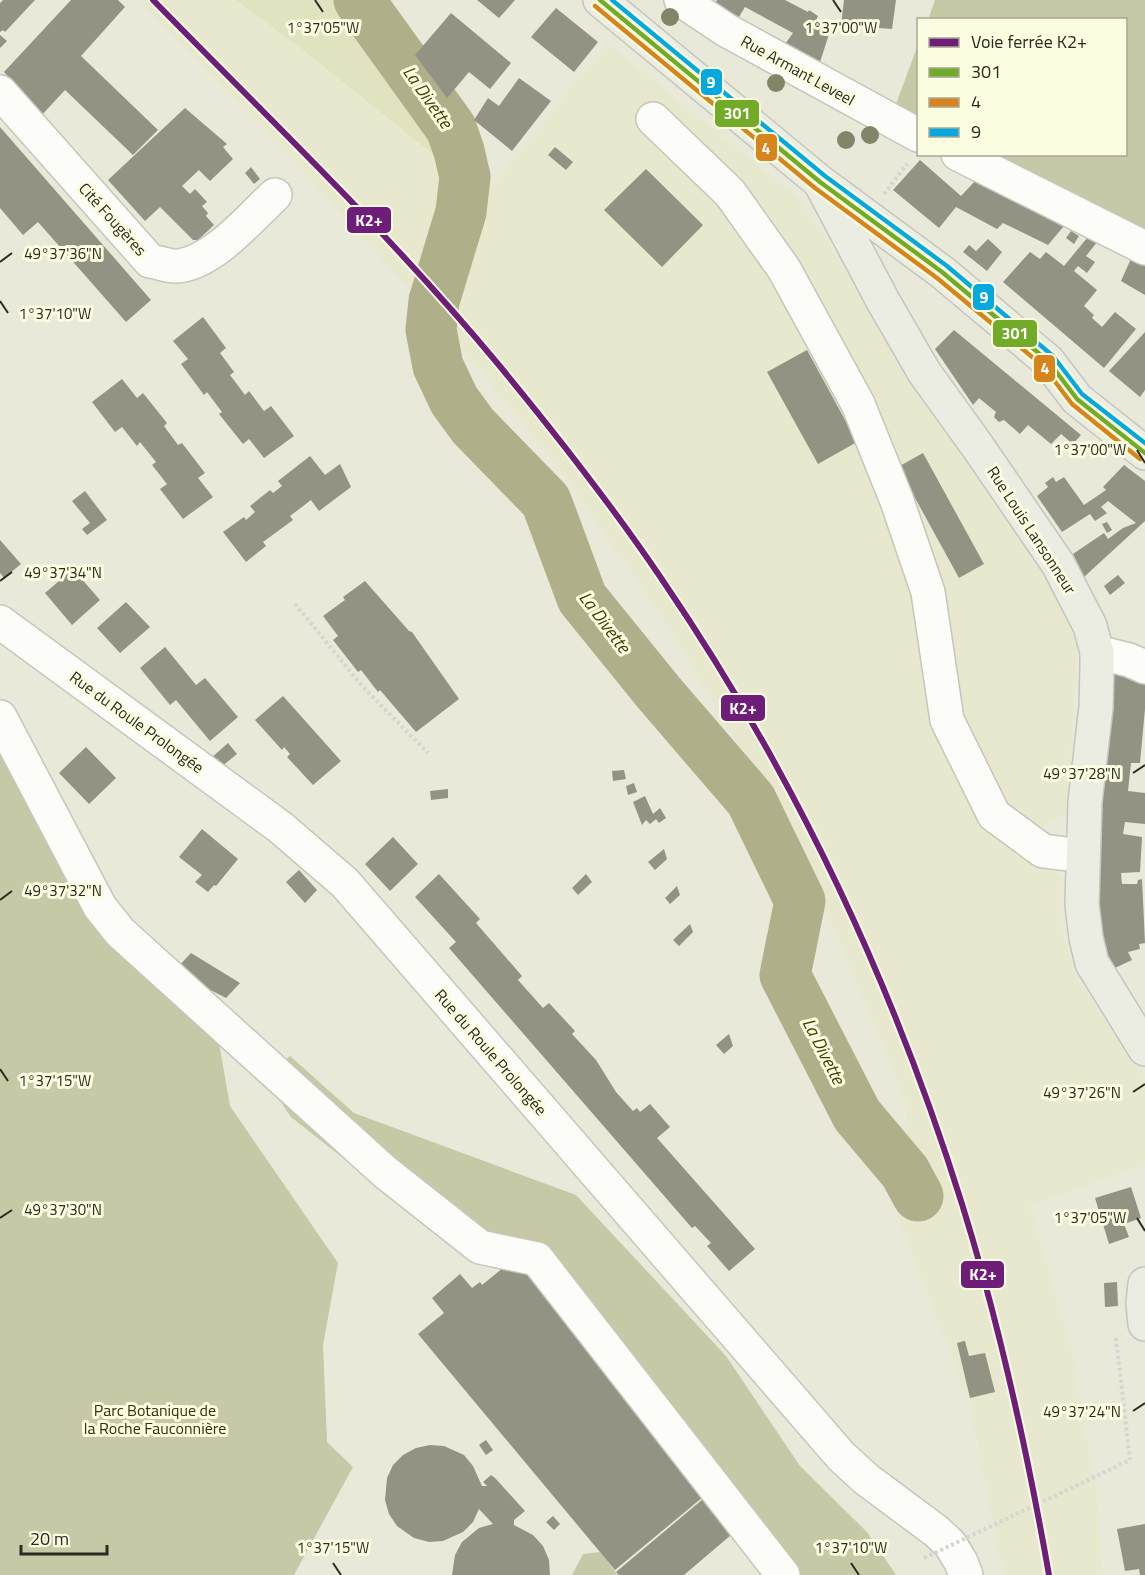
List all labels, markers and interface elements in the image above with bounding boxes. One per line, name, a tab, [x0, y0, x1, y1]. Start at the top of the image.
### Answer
text: 1°37'05"W	[287, 16, 359, 39]
text: 1°37'00"W	[805, 16, 877, 39]
legend	[917, 18, 1127, 156]
text: Voie ferrée K2+	[971, 28, 1087, 55]
street label: Rue Armant Leveel	[737, 29, 859, 111]
text: 301	[971, 58, 1001, 85]
water label: La Divette	[397, 60, 460, 135]
line badge: 9	[700, 68, 723, 96]
text: 9	[707, 70, 716, 94]
text: 4	[971, 88, 981, 115]
line badge: 301	[714, 99, 760, 128]
text: 301	[724, 101, 750, 125]
text: 9	[971, 118, 981, 145]
line badge: 4	[755, 133, 778, 162]
text: 4	[762, 136, 771, 160]
street label: Cité Fougères	[73, 177, 153, 261]
line badge: K2+	[346, 206, 392, 234]
text: K2+	[355, 208, 383, 232]
text: 49°37'36"N	[24, 242, 102, 265]
line badge: 9	[972, 283, 995, 311]
text: 9	[980, 285, 989, 309]
text: 1°37'10"W	[19, 302, 91, 325]
line badge: 301	[992, 319, 1038, 348]
text: 301	[1002, 321, 1028, 345]
line badge: 4	[1033, 354, 1056, 383]
text: 4	[1041, 356, 1050, 380]
text: 1°37'00"W	[1054, 438, 1126, 461]
street label: Rue Louis Lansonneur	[982, 461, 1083, 599]
text: 49°37'34"N	[24, 561, 102, 584]
water label: La Divette	[573, 585, 638, 660]
street label: Rue du Roule Prolongée	[65, 665, 209, 779]
line badge: K2+	[720, 694, 766, 722]
text: K2+	[729, 696, 757, 720]
text: 49°37'28"N	[1043, 762, 1121, 785]
text: 49°37'32"N	[24, 879, 102, 902]
street label: Rue du Roule Prolongée	[429, 983, 553, 1121]
water label: La Divette	[796, 1013, 853, 1090]
text: 1°37'15"W	[19, 1069, 91, 1092]
text: 49°37'26"N	[1043, 1081, 1121, 1104]
text: 49°37'30"N	[24, 1198, 102, 1221]
text: 1°37'05"W	[1054, 1206, 1126, 1229]
line badge: K2+	[960, 1260, 1005, 1289]
text: K2+	[969, 1262, 997, 1286]
park label: Parc Botanique de la Roche Fauconnière	[84, 1398, 226, 1440]
text: 49°37'24"N	[1043, 1400, 1121, 1423]
scale bar	[21, 1518, 106, 1556]
text: 20 m	[30, 1525, 69, 1552]
text: 1°37'15"W	[297, 1536, 369, 1559]
text: 1°37'10"W	[815, 1536, 887, 1559]

